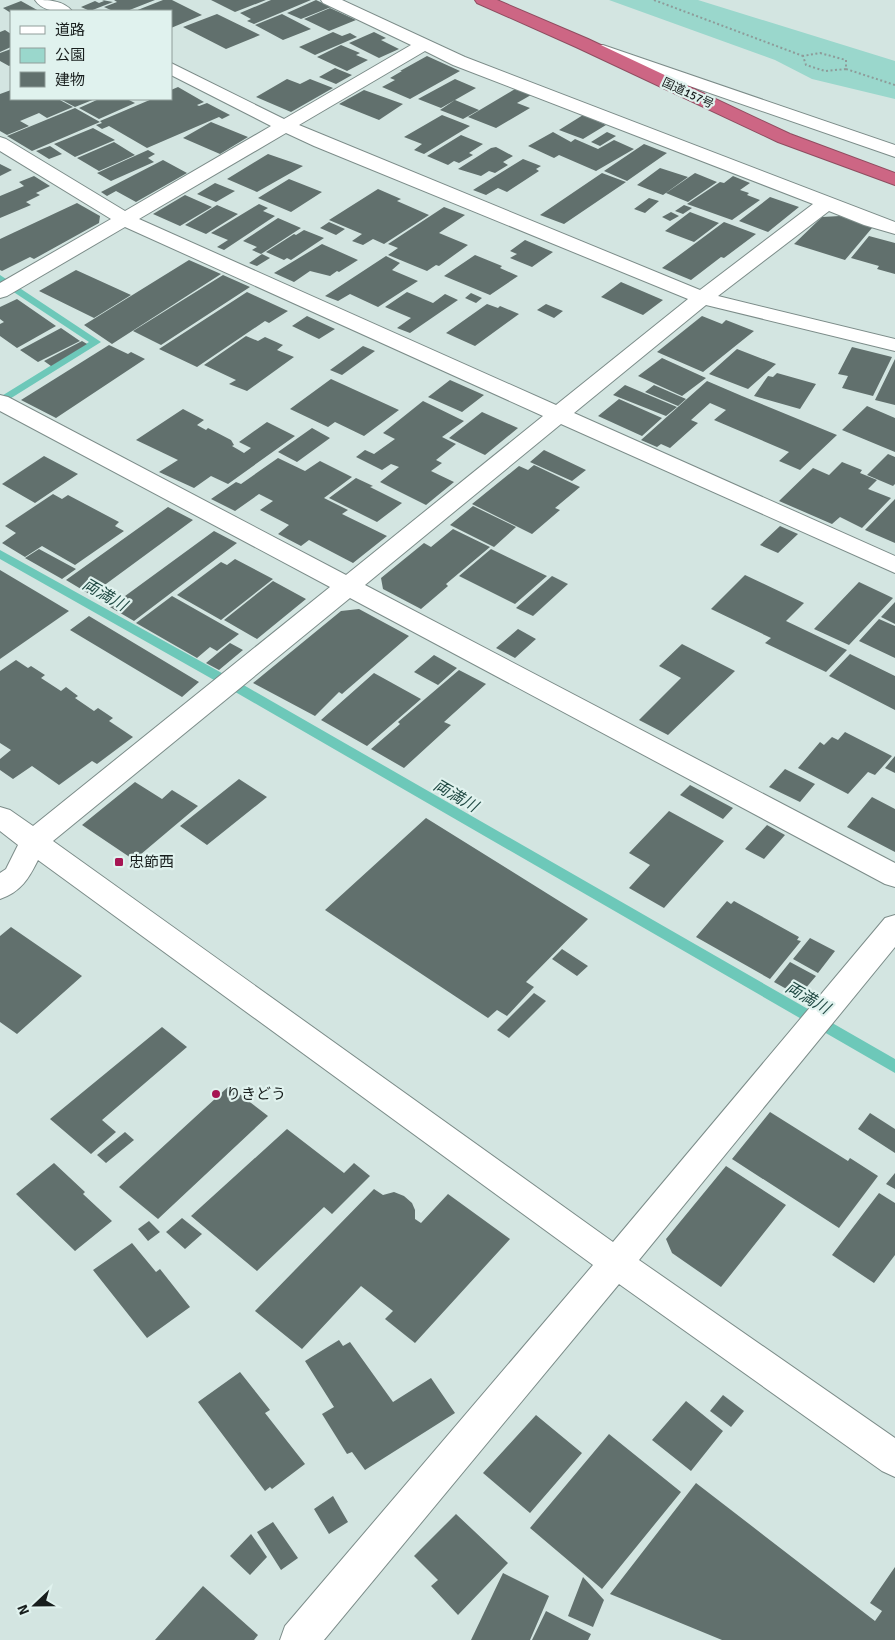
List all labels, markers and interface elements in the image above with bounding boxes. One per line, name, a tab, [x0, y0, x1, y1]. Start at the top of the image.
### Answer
legend	[10, 10, 172, 100]
text: 道路	[55, 21, 85, 39]
text: 公園	[55, 46, 85, 64]
text: 建物	[55, 71, 85, 89]
street label: 国道157号	[659, 75, 716, 112]
water label: 両満川	[79, 574, 132, 617]
water label: 両満川	[430, 775, 483, 818]
place label: 忠節西	[129, 853, 174, 871]
marker: 忠節西	[113, 856, 125, 868]
water label: 両満川	[782, 977, 835, 1020]
place label: りきどう	[226, 1085, 286, 1103]
marker: りきどう	[210, 1088, 222, 1100]
north arrow	[10, 1580, 60, 1630]
text: N	[14, 1602, 33, 1617]

